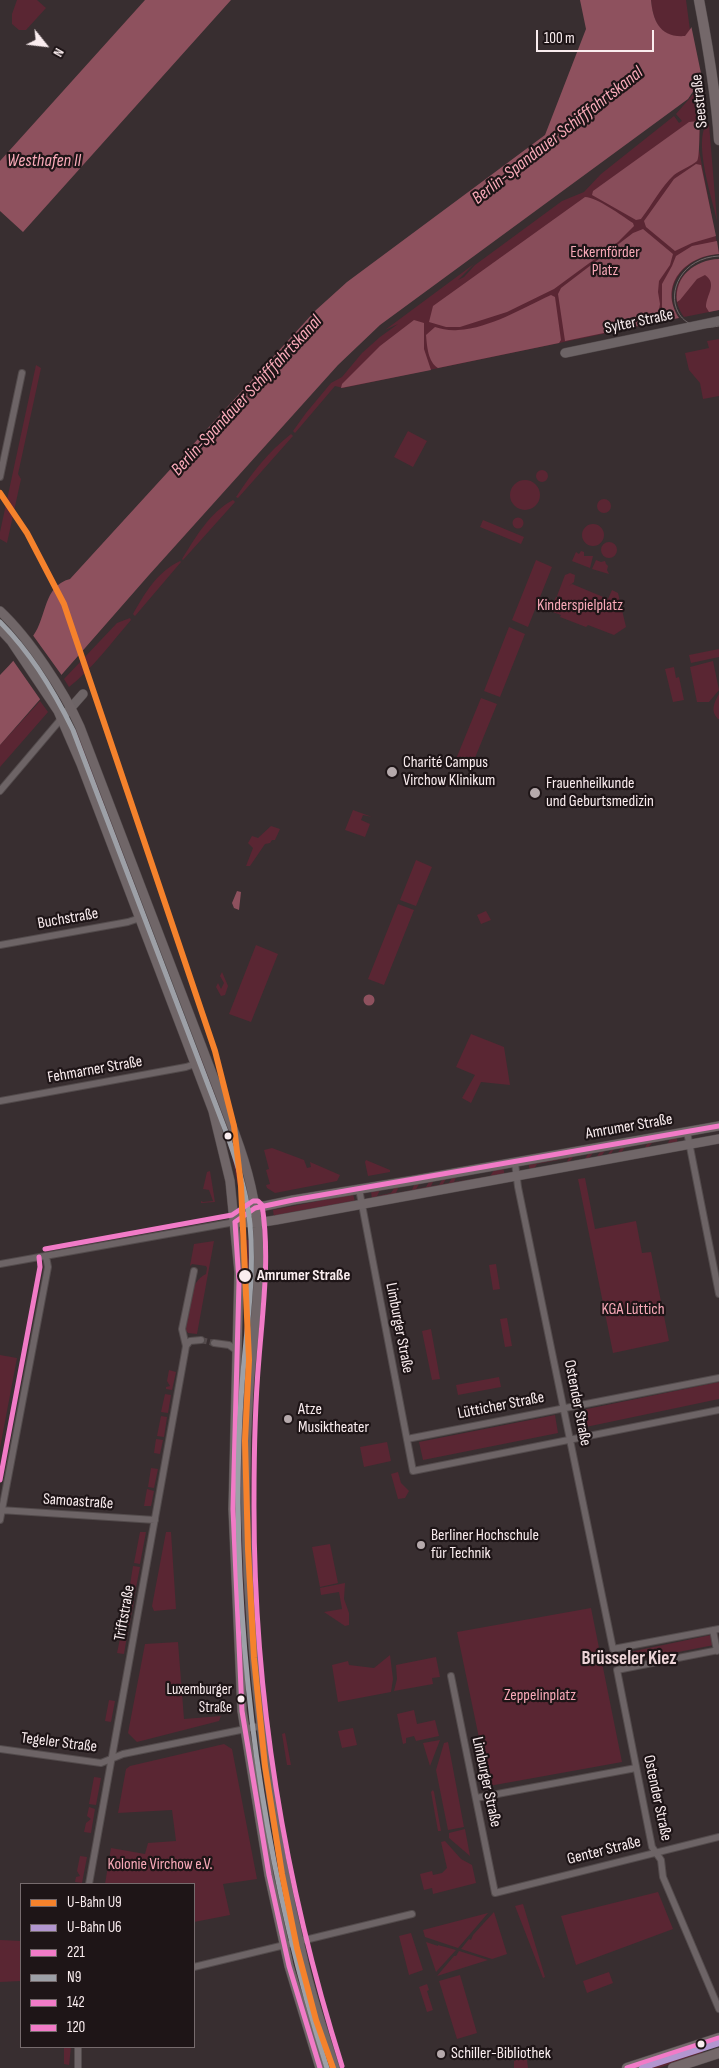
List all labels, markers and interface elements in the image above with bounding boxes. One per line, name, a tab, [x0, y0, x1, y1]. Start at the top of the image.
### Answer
north arrow	[20, 20, 70, 70]
scale bar	[539, 20, 656, 52]
text: 100 m	[544, 29, 575, 48]
text: N	[49, 45, 68, 60]
water label: Berlin-Spandauer Schifffahrtskanal	[468, 63, 648, 209]
street label: Seestraße	[688, 73, 712, 129]
water label: Westhafen II	[7, 150, 81, 172]
park label: Eckernförder Platz	[570, 243, 640, 281]
street label: Sylter Straße	[603, 305, 675, 339]
water label: Berlin-Spandauer Schifffahrtskanal	[167, 311, 327, 481]
park label: Kinderspielplatz	[537, 596, 623, 616]
place label: Charité Campus Virchow Klinikum	[403, 753, 495, 791]
marker: Charité Campus Virchow Klinikum	[385, 765, 399, 779]
place label: Frauenheilkunde und Geburtsmedizin	[546, 774, 654, 812]
marker: Frauenheilkunde und Geburtsmedizin	[528, 786, 542, 800]
street label: Buchstraße	[36, 904, 100, 934]
street label: Fehmarner Straße	[46, 1052, 144, 1088]
street label: Amrumer Straße	[584, 1110, 674, 1144]
unlabelled marker	[223, 1131, 233, 1141]
place label: Amrumer Straße	[257, 1266, 350, 1286]
marker: Amrumer Straße	[237, 1268, 253, 1284]
street label: Limburger Straße	[381, 1281, 417, 1375]
park label: KGA Lüttich	[601, 1300, 665, 1320]
street label: Ostender Straße	[559, 1358, 595, 1448]
street label: Lütticher Straße	[456, 1388, 546, 1424]
place label: Atze Musiktheater	[298, 1400, 369, 1438]
marker: Atze Musiktheater	[282, 1413, 294, 1425]
street label: Samoastraße	[42, 1490, 114, 1514]
place label: Berliner Hochschule für Technik	[431, 1526, 539, 1564]
marker: Berliner Hochschule für Technik	[415, 1539, 427, 1551]
street label: Triftstraße	[111, 1583, 139, 1643]
district label: Brüsseler Kiez	[581, 1648, 677, 1670]
place label: Luxemburger Straße	[166, 1681, 232, 1716]
park label: Zeppelinplatz	[504, 1686, 576, 1706]
marker: Luxemburger Straße	[236, 1694, 246, 1704]
street label: Tegeler Straße	[20, 1729, 98, 1757]
street label: Limburger Straße	[467, 1735, 505, 1829]
street label: Ostender Straße	[639, 1753, 675, 1843]
street label: Genter Straße	[565, 1833, 643, 1869]
park label: Kolonie Virchow e.V.	[107, 1855, 213, 1875]
legend	[20, 1883, 195, 2048]
text: U-Bahn U9	[67, 1893, 122, 1912]
text: U-Bahn U6	[67, 1918, 122, 1937]
text: 221	[67, 1943, 85, 1962]
text: N9	[67, 1968, 81, 1987]
text: 142	[67, 1993, 85, 2012]
text: 120	[67, 2018, 85, 2037]
unlabelled marker	[696, 2039, 706, 2049]
place label: Schiller-Bibliothek	[451, 2044, 551, 2064]
marker: Schiller-Bibliothek	[435, 2048, 447, 2060]

